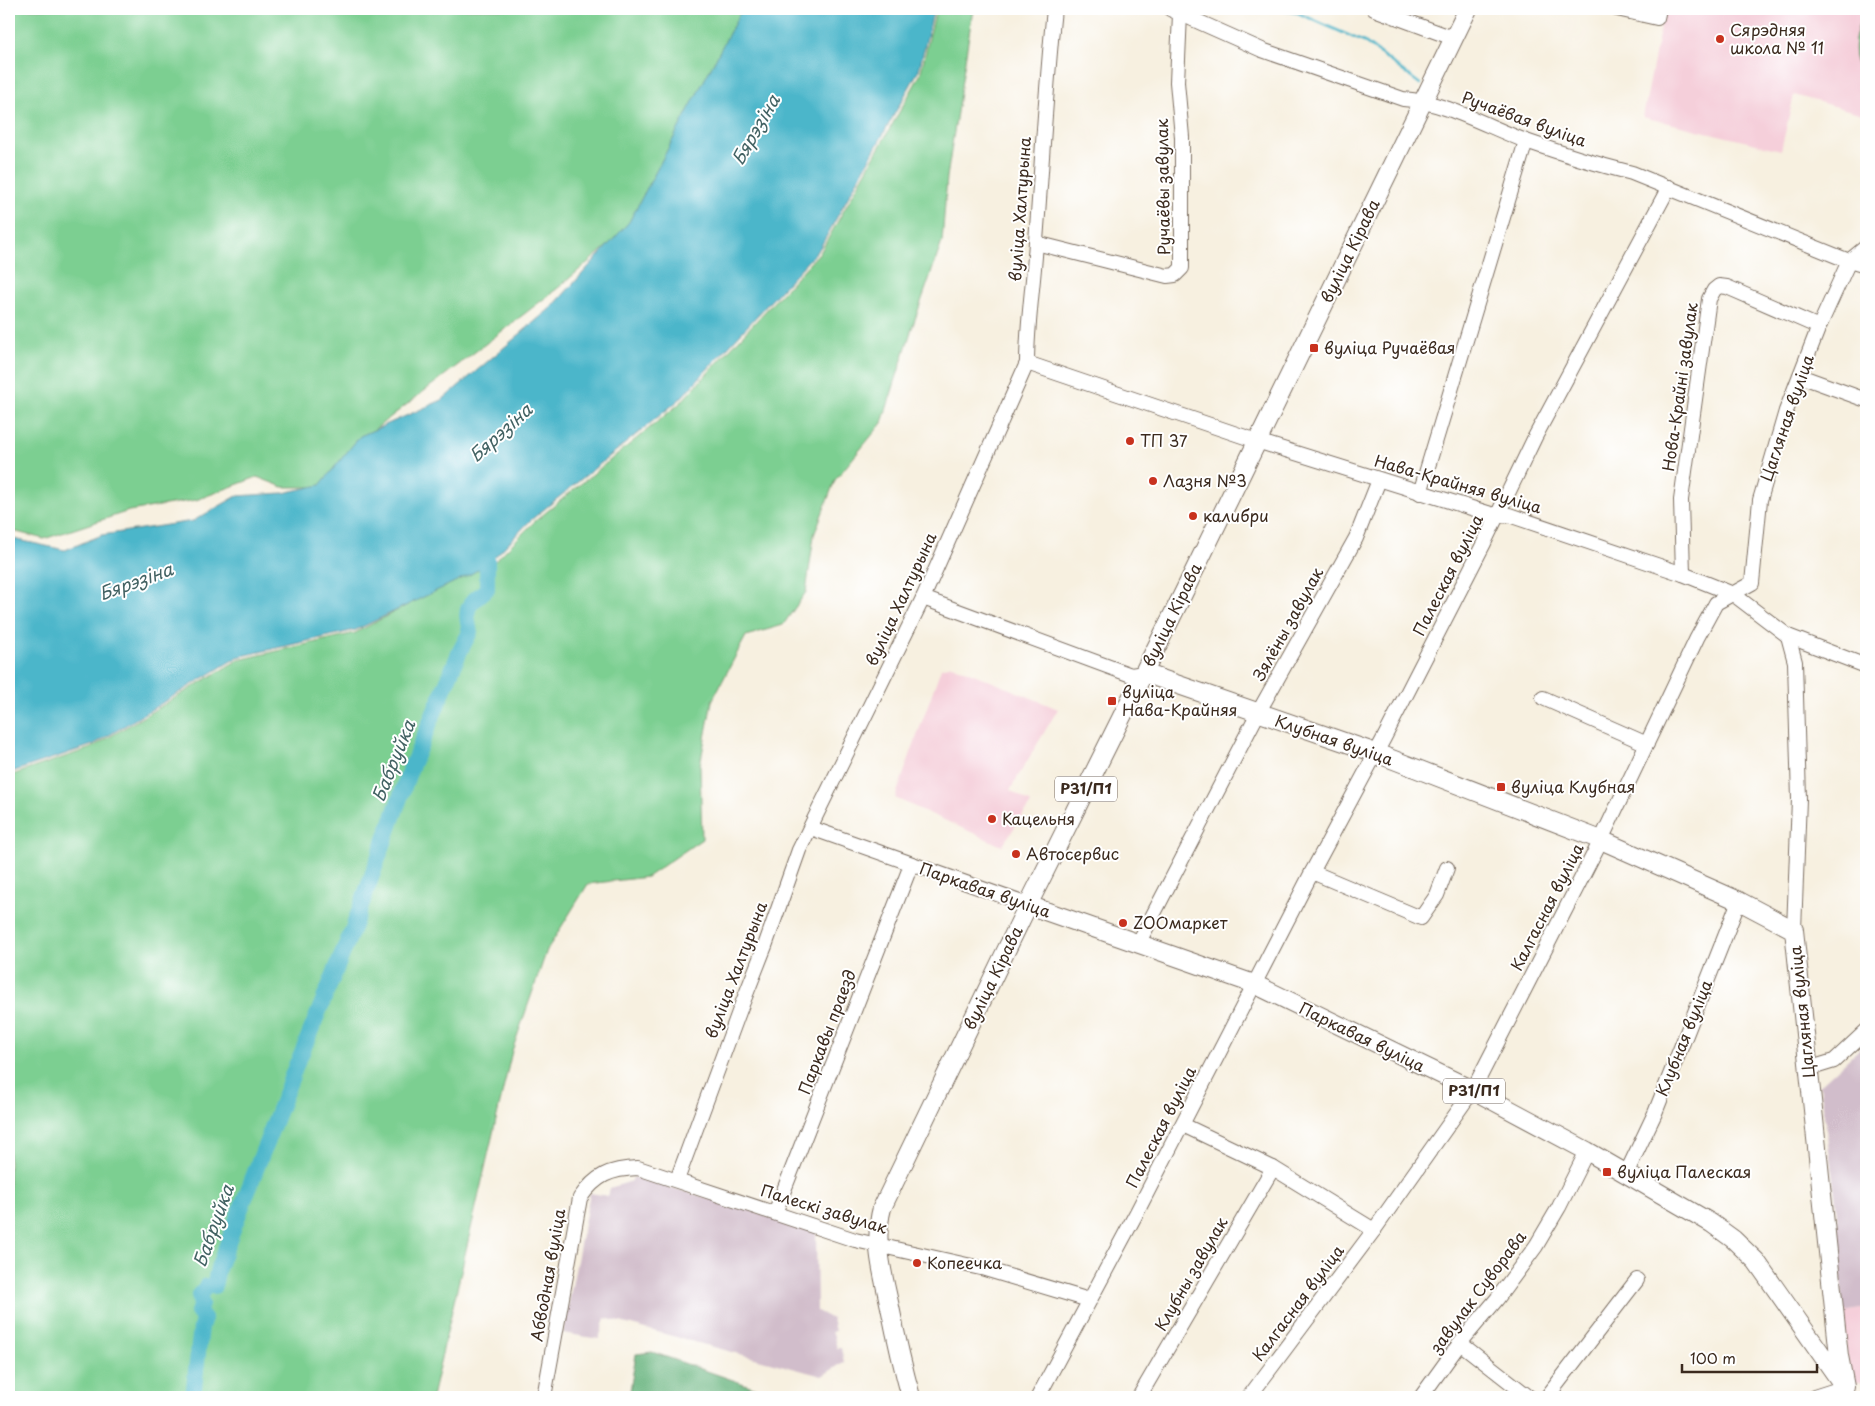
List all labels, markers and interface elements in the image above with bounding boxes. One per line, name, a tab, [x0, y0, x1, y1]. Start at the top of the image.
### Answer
place label: Сярэдняя школа № 11	[1730, 17, 1824, 59]
marker: Сярэдняя школа № 11	[1714, 33, 1726, 45]
street label: Ручаёвая вуліца	[1459, 84, 1590, 152]
water label: Бярэзіна	[724, 88, 786, 169]
street label: Ручаёвы завулак	[1149, 118, 1175, 256]
street label: вуліца Халтурына	[1002, 136, 1036, 282]
street label: вуліца Кірава	[1314, 195, 1385, 306]
street label: Нова-Крайні завулак	[1655, 300, 1703, 473]
place label: вуліца Ручаёвая	[1324, 335, 1456, 359]
marker: вуліца Ручаёвая	[1308, 342, 1320, 354]
street label: Цагляная вуліца	[1753, 351, 1819, 484]
water label: Бярэзіна	[462, 396, 538, 468]
place label: ТП 37	[1140, 428, 1188, 452]
marker: ТП 37	[1124, 435, 1136, 447]
street label: Нава-Крайняя вуліца	[1372, 448, 1545, 518]
place label: Лазня №3	[1163, 468, 1247, 492]
marker: Лазня №3	[1147, 475, 1159, 487]
place label: калибри	[1203, 503, 1269, 527]
marker: калибри	[1187, 510, 1199, 522]
street label: Палеская вуліца	[1406, 510, 1488, 639]
street label: вуліца Халтурына	[859, 528, 942, 669]
water label: Бярэзіна	[95, 554, 177, 606]
street label: вуліца Кірава	[1136, 559, 1207, 670]
street label: Зялёны завулак	[1246, 562, 1328, 685]
place label: вуліца Нава-Крайняя	[1122, 679, 1238, 721]
marker: вуліца Нава-Крайняя	[1106, 695, 1118, 707]
street label: Клубная вуліца	[1272, 708, 1397, 771]
water label: Бабруйка	[364, 715, 421, 805]
place label: вуліца Клубная	[1511, 774, 1635, 798]
road number: Р31/П1	[1055, 776, 1117, 802]
marker: вуліца Клубная	[1495, 781, 1507, 793]
place label: Кацельня	[1002, 806, 1075, 830]
marker: Кацельня	[986, 813, 998, 825]
street label: Калгасная вуліца	[1504, 838, 1589, 974]
place label: Автосервис	[1026, 841, 1119, 865]
marker: Автосервис	[1010, 848, 1022, 860]
street label: Паркавая вуліца	[917, 855, 1054, 923]
street label: вуліца Халтурына	[698, 898, 772, 1042]
place label: ZOOмаркет	[1133, 910, 1228, 934]
marker: ZOOмаркет	[1117, 917, 1129, 929]
street label: вуліца Кірава	[957, 922, 1028, 1033]
street label: Цагляная вуліца	[1782, 945, 1820, 1079]
street label: Паркавы праезд	[791, 966, 861, 1098]
street label: Клубная вуліца	[1649, 976, 1717, 1100]
street label: Паркавая вуліца	[1296, 995, 1430, 1077]
street label: Палеская вуліца	[1119, 1062, 1201, 1191]
road number: Р31/П1	[1443, 1078, 1505, 1104]
place label: вуліца Палеская	[1617, 1159, 1751, 1183]
marker: вуліца Палеская	[1601, 1166, 1613, 1178]
street label: Палескі завулак	[758, 1177, 891, 1239]
water label: Бабруйка	[185, 1180, 240, 1270]
street label: Абводная вуліца	[524, 1206, 571, 1343]
street label: Клубны завулак	[1148, 1212, 1233, 1335]
street label: завулак Суворава	[1423, 1225, 1531, 1358]
street label: Калгасная вуліца	[1245, 1239, 1349, 1366]
place label: Копеечка	[927, 1250, 1002, 1274]
marker: Копеечка	[911, 1257, 923, 1269]
scale bar	[1682, 1341, 1818, 1373]
text: 100 m	[1690, 1346, 1736, 1369]

